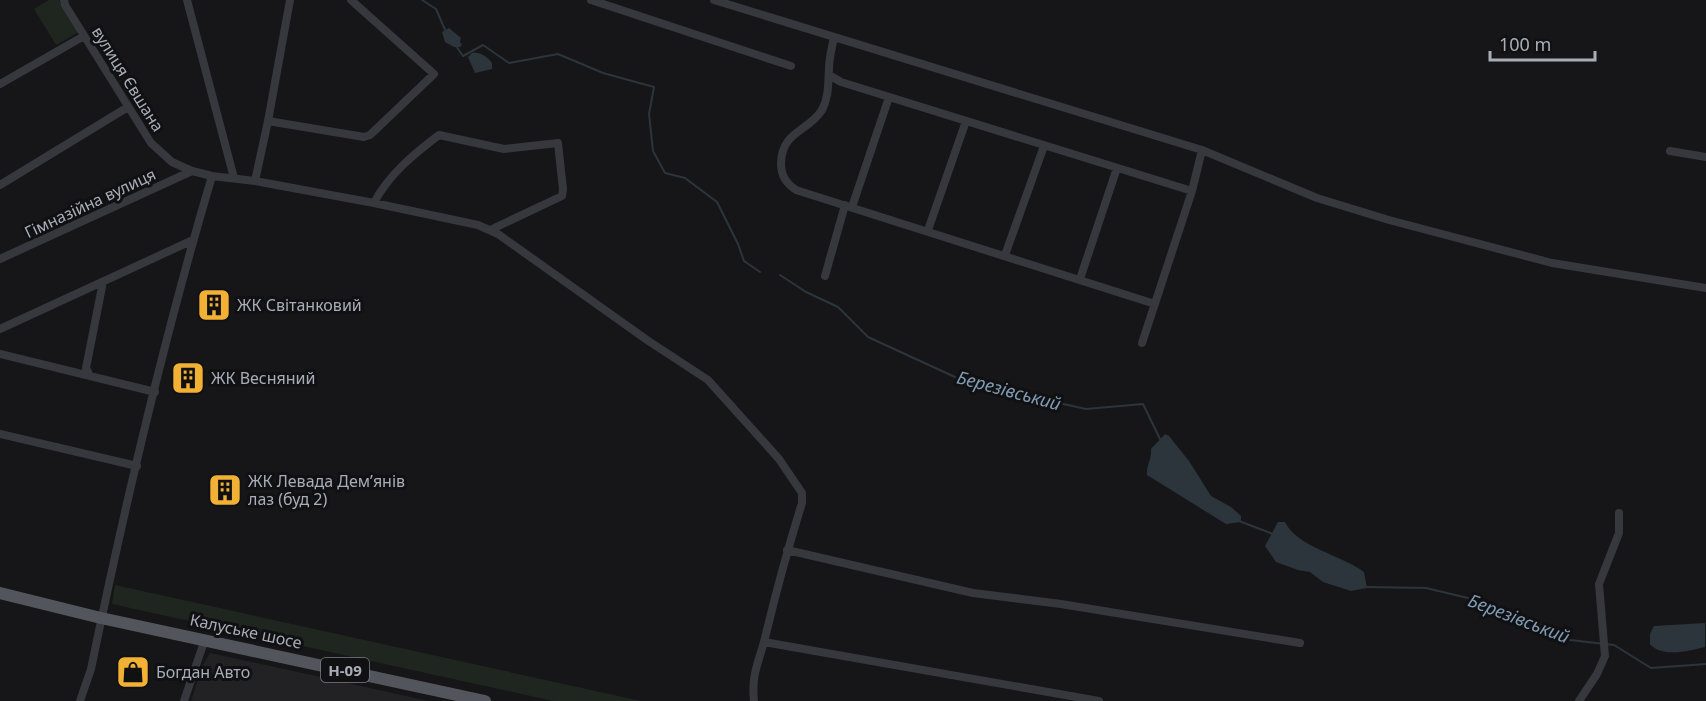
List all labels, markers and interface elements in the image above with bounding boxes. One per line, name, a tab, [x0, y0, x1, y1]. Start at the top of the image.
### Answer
street label: вулиця Євшана	[87, 22, 169, 136]
scale bar	[1490, 24, 1595, 62]
text: 100 m	[1499, 32, 1551, 56]
street label: Гімназійна вулиця	[21, 163, 159, 243]
building icon: ЖК Світанковий	[196, 287, 232, 323]
place label: ЖК Світанковий	[237, 294, 362, 316]
building icon: ЖК Весняний	[170, 360, 206, 396]
water label: Березівський	[954, 365, 1064, 415]
place label: ЖК Весняний	[211, 367, 316, 389]
place label: ЖК Левада Дем’янів лаз (буд 2)	[248, 470, 405, 510]
building icon: ЖК Левада Дем’янів лаз (буд 2)	[207, 472, 243, 508]
water label: Березівський	[1465, 588, 1573, 648]
street label: Калуське шосе	[188, 608, 304, 654]
shop icon: Богдан Авто	[115, 654, 151, 690]
road number: Н-09	[321, 658, 369, 682]
place label: Богдан Авто	[156, 661, 250, 683]

